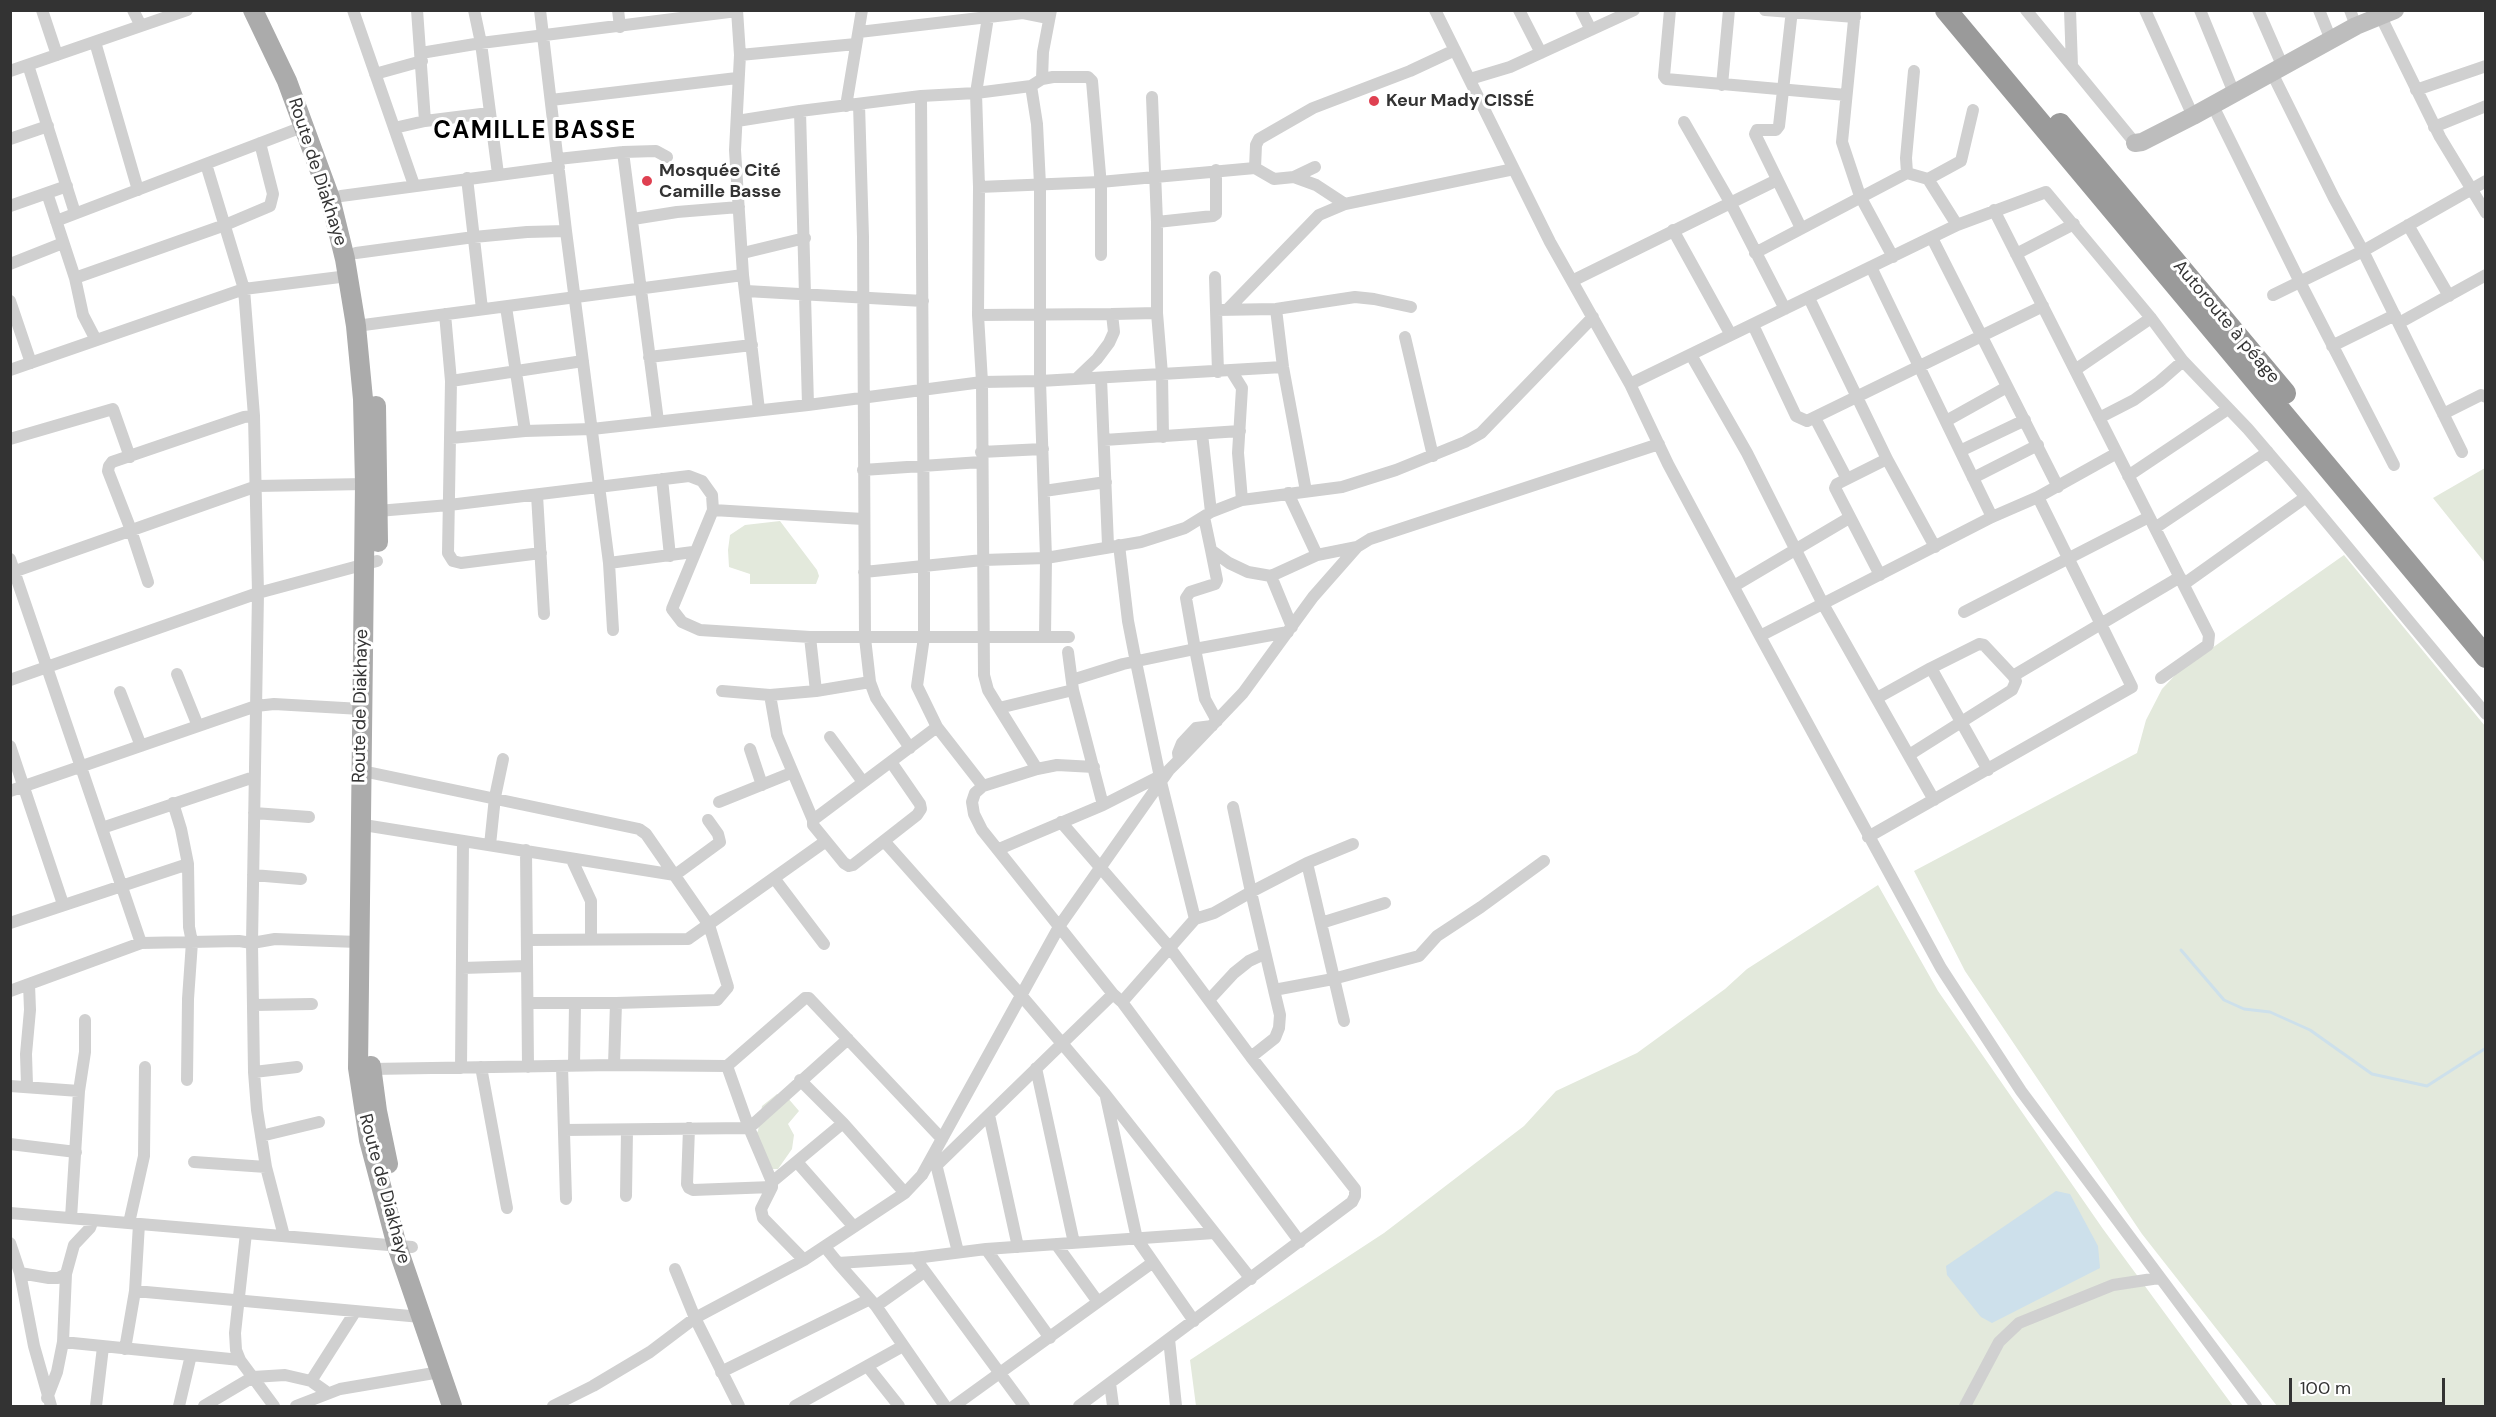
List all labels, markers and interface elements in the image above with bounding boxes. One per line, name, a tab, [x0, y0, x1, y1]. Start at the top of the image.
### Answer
place label: Keur Mady CISSÉ	[1386, 90, 1534, 112]
marker: Keur Mady CISSÉ	[1367, 94, 1381, 108]
street label: Route de Diakhaye	[283, 95, 351, 249]
district label: CAMILLE BASSE	[433, 118, 637, 146]
place label: Mosquée Cité Camille Basse	[659, 160, 781, 202]
marker: Mosquée Cité Camille Basse	[640, 174, 654, 188]
street label: Autoroute à péage	[2168, 256, 2284, 388]
street label: Route de Diakhaye	[349, 629, 373, 783]
street label: Route de Diakhaye	[354, 1112, 414, 1266]
scale bar	[2292, 1366, 2448, 1404]
text: 100 m	[2300, 1376, 2351, 1400]

